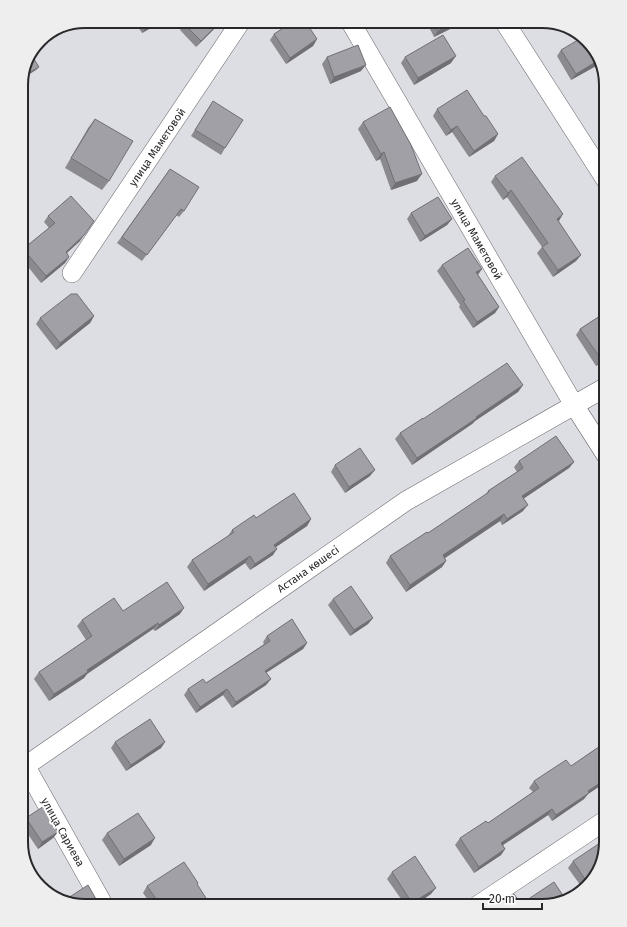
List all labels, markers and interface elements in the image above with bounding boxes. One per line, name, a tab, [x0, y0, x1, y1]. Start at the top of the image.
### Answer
street label: улица Маметовой	[126, 106, 188, 189]
street label: улица Маметовой	[448, 196, 505, 282]
street label: Астана көшесі	[275, 543, 342, 596]
street label: улица Сариева	[38, 796, 87, 869]
scale bar	[483, 885, 542, 911]
text: 20 m	[489, 892, 515, 906]

